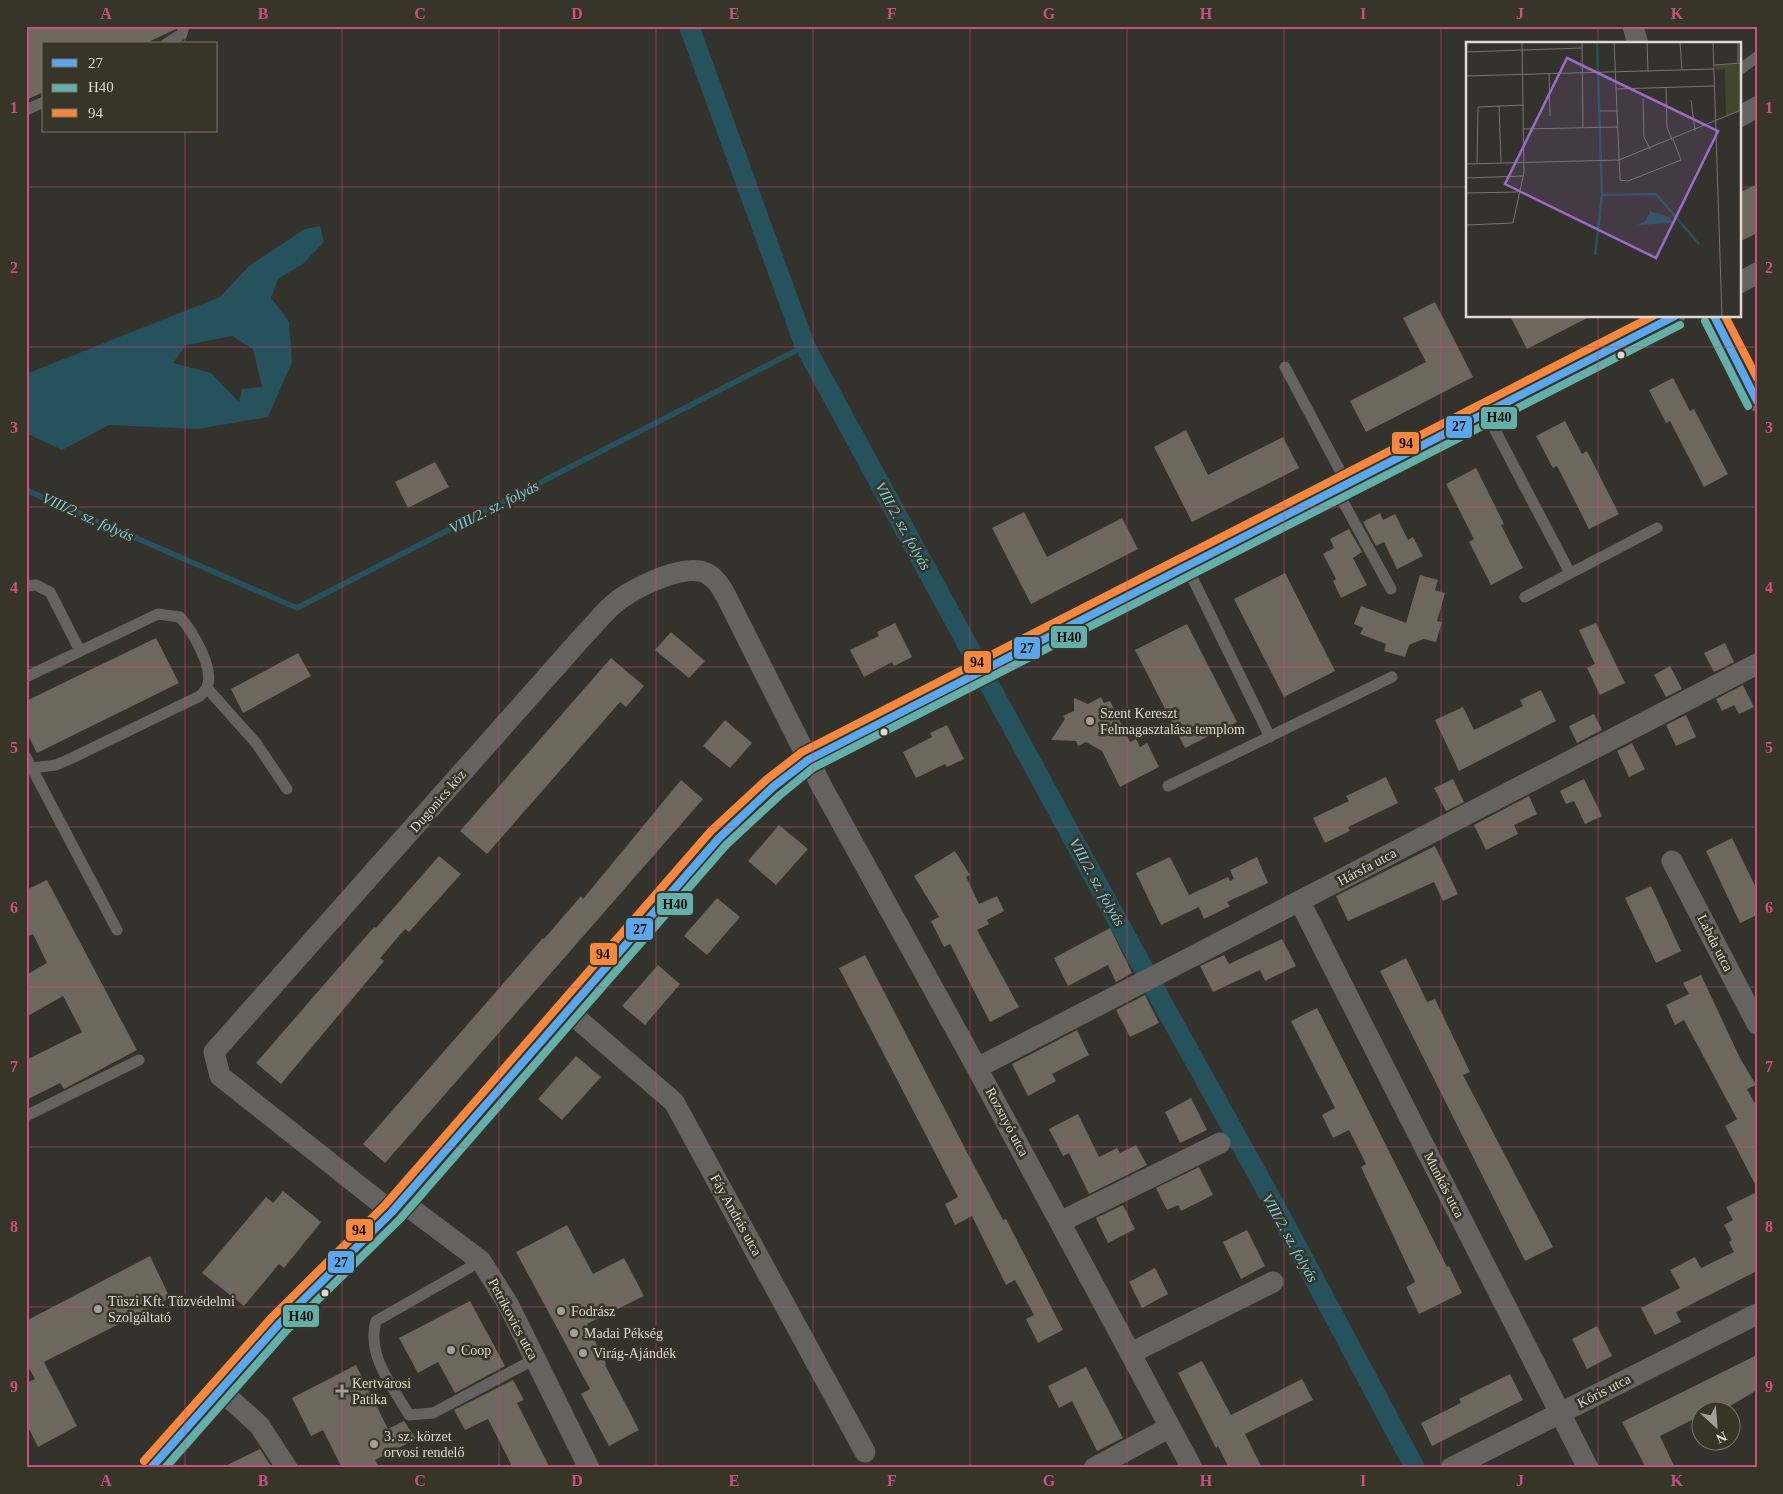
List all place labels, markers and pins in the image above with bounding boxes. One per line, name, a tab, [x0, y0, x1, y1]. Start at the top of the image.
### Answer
unlabelled marker	[1616, 350, 1626, 360]
place label: Szent Kereszt Felmagasztalása templom	[1100, 706, 1245, 737]
marker: Szent Kereszt Felmagasztalása templom	[1084, 715, 1096, 727]
unlabelled marker	[879, 727, 889, 737]
unlabelled marker	[320, 1288, 330, 1298]
place label: Tüszi Kft. Tűzvédelmi Szolgáltató	[108, 1294, 235, 1325]
marker: Tüszi Kft. Tűzvédelmi Szolgáltató	[92, 1303, 104, 1315]
place label: Fodrász	[571, 1304, 615, 1319]
marker: Fodrász	[555, 1305, 567, 1317]
place label: Madai Pékség	[584, 1326, 663, 1341]
marker: Madai Pékség	[568, 1327, 580, 1339]
place label: Coop	[461, 1343, 491, 1358]
marker: Coop	[445, 1344, 457, 1356]
place label: Virág-Ajándék	[593, 1346, 676, 1361]
marker: Virág-Ajándék	[577, 1347, 589, 1359]
place label: Kertvárosi Patika	[352, 1376, 411, 1407]
marker: Kertvárosi Patika	[336, 1385, 348, 1397]
place label: 3. sz. körzet orvosi rendelő	[384, 1429, 464, 1460]
marker: 3. sz. körzet orvosi rendelő	[368, 1438, 380, 1450]

